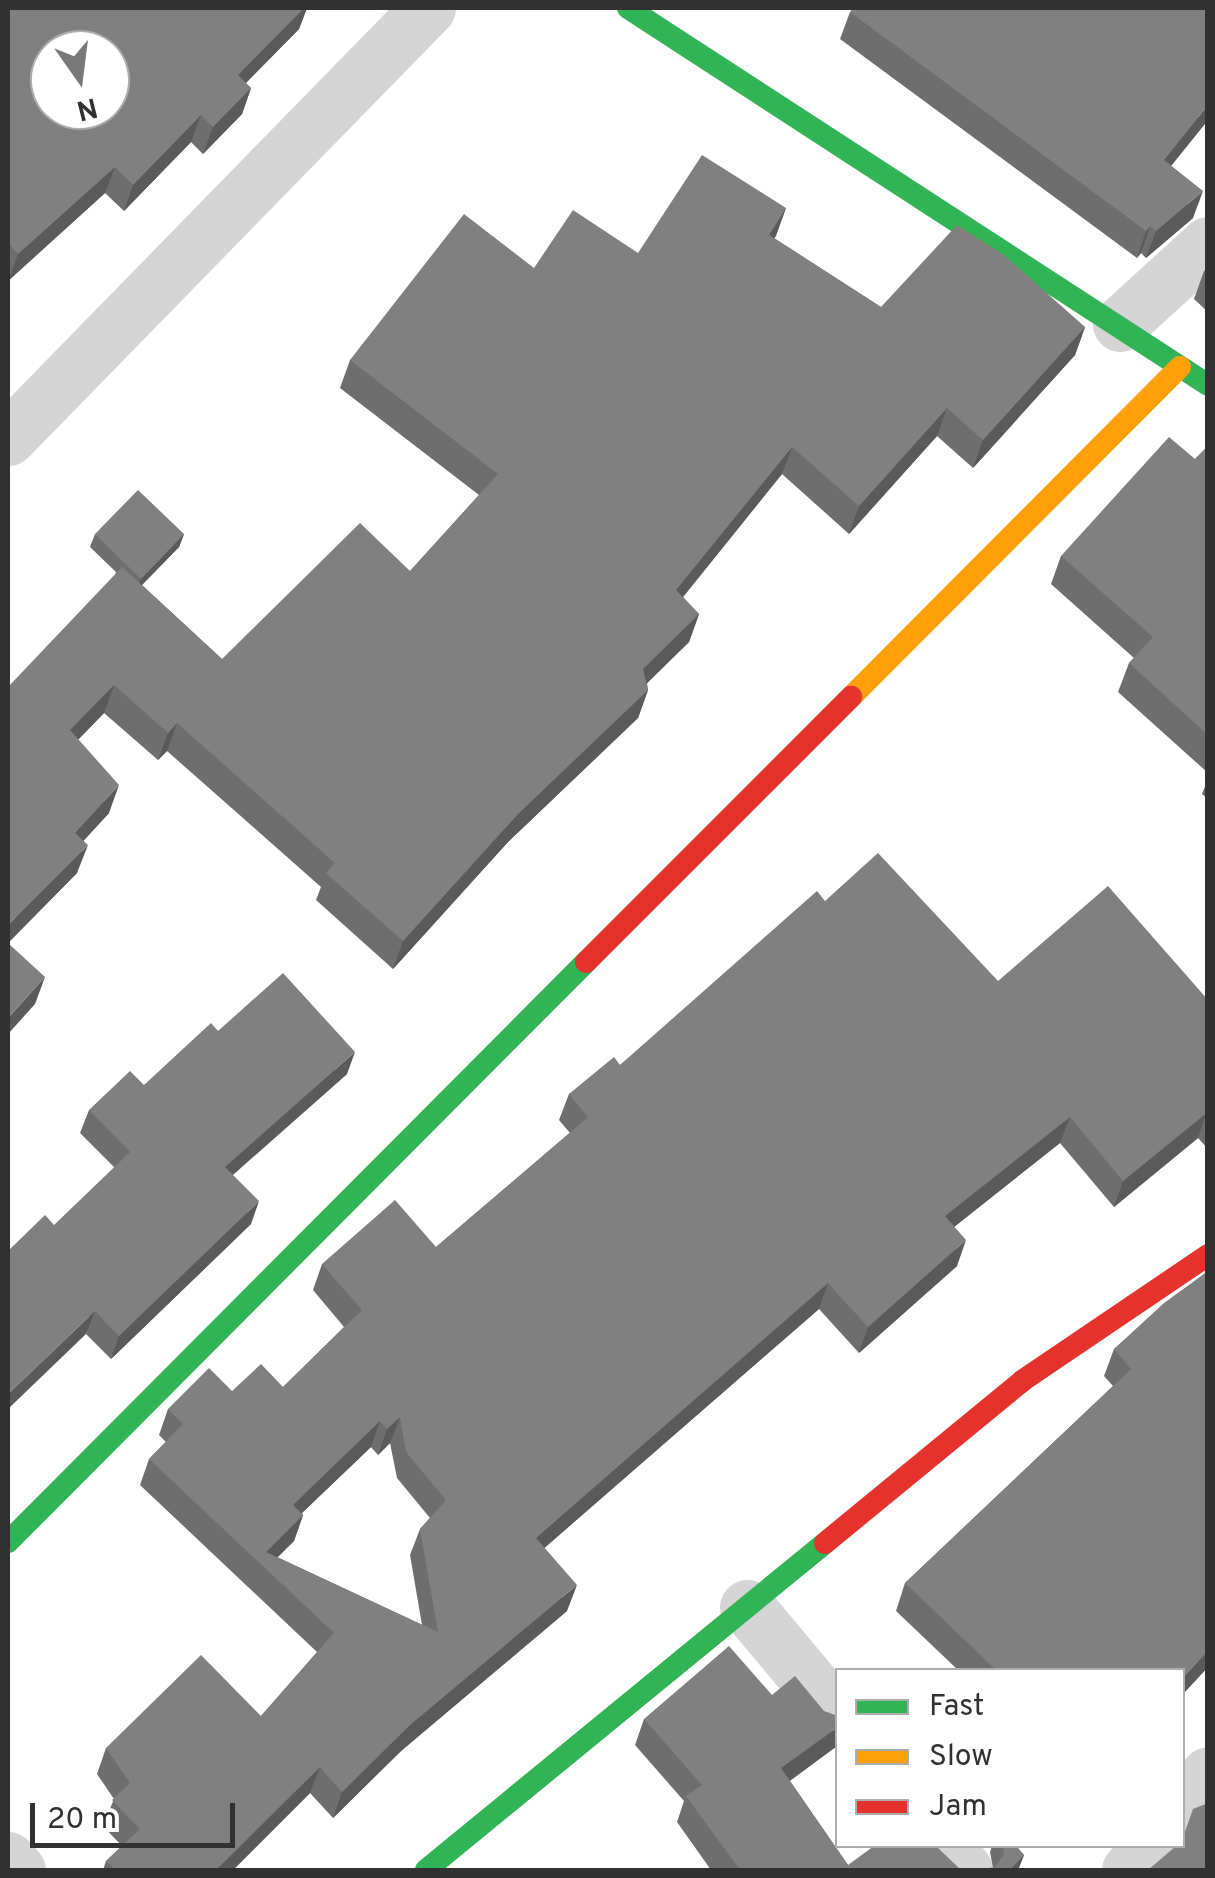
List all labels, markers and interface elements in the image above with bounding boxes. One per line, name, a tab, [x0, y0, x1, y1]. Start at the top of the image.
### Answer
north arrow	[30, 30, 130, 130]
text: N	[73, 87, 101, 127]
legend	[835, 1668, 1185, 1848]
text: Fast	[929, 1689, 984, 1726]
text: Slow	[929, 1739, 993, 1776]
scale bar	[35, 1783, 240, 1845]
text: Jam	[929, 1789, 987, 1826]
text: 20 m	[47, 1802, 117, 1839]

